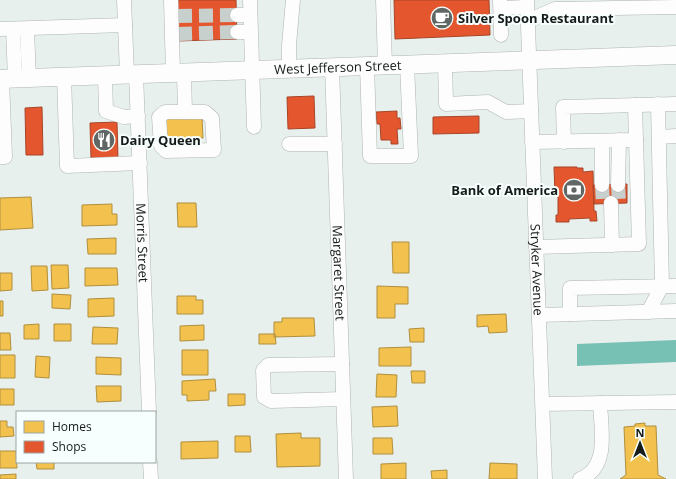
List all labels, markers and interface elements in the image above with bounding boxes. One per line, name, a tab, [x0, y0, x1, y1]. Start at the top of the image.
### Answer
cafe icon: Silver Spoon Restaurant	[429, 5, 455, 31]
place label: Silver Spoon Restaurant	[458, 9, 614, 27]
street label: West Jefferson Street	[274, 56, 402, 78]
restaurant icon: Dairy Queen	[91, 127, 117, 153]
place label: Dairy Queen	[120, 131, 201, 149]
bank icon: Bank of America	[561, 177, 587, 203]
place label: Bank of America	[451, 181, 558, 199]
street label: Morris Street	[132, 203, 153, 283]
street label: Stryker Avenue	[526, 224, 548, 316]
street label: Margaret Street	[328, 225, 350, 321]
legend	[16, 411, 156, 463]
text: Homes	[52, 418, 92, 435]
north arrow	[620, 423, 660, 463]
text: N	[636, 425, 644, 440]
text: Shops	[52, 438, 87, 455]

